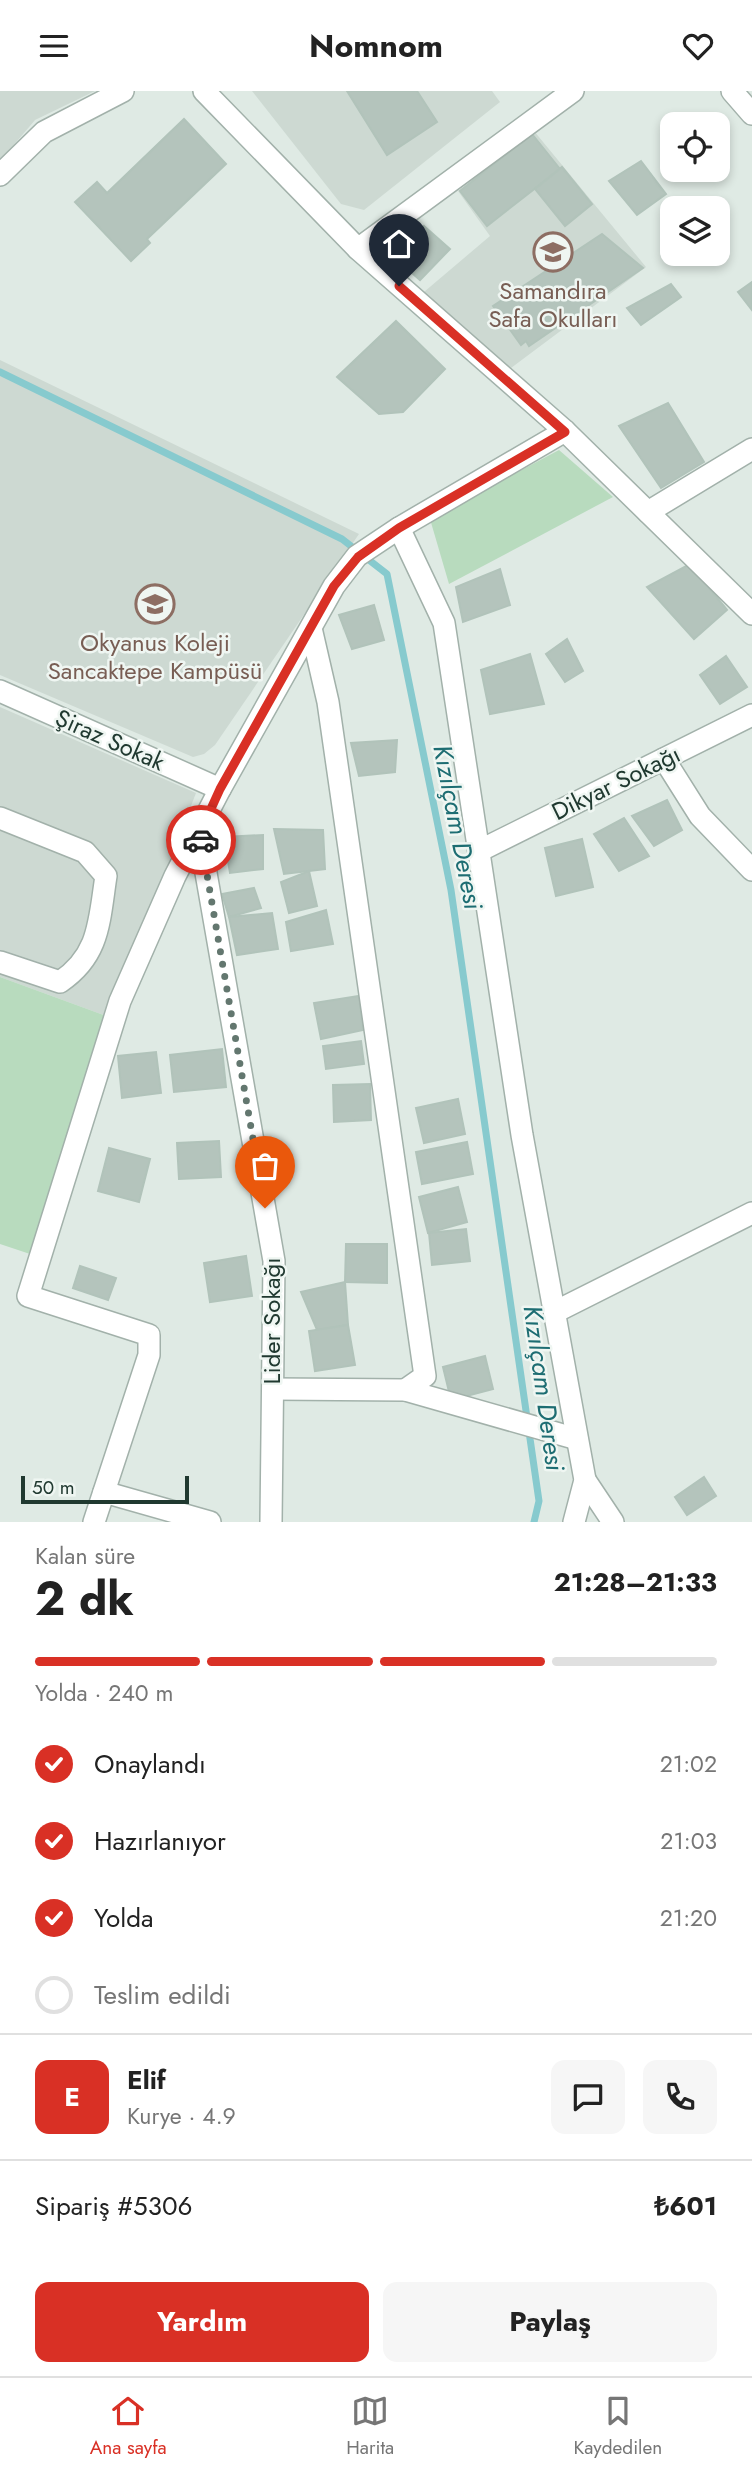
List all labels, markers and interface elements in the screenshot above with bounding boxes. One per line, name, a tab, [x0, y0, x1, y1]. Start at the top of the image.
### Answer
text: Nomnom	[309, 23, 443, 69]
icon: menu	[35, 27, 73, 65]
icon: heart	[679, 27, 717, 65]
map controls	[660, 112, 730, 266]
button: locate	[660, 112, 730, 182]
button: layers	[660, 196, 730, 266]
pin	[369, 214, 429, 286]
icon: home	[380, 225, 418, 263]
school or university icon: Samandıra Safa Okulları	[532, 231, 574, 273]
place label: Samandıra Safa Okulları	[488, 273, 618, 336]
school or university icon: Okyanus Koleji Sancaktepe Kampüsü	[134, 583, 176, 625]
place label: Okyanus Koleji Sancaktepe Kampüsü	[48, 625, 262, 688]
street label: Şiraz Sokak	[50, 700, 171, 779]
street label: Dikyar Sokağı	[546, 736, 686, 829]
water label: Kızılçam Deresi	[423, 741, 493, 913]
courier	[166, 805, 236, 875]
icon: car	[182, 821, 220, 859]
pin	[235, 1136, 295, 1208]
icon: bag	[246, 1147, 284, 1185]
street label: Lider Sokağı	[254, 1258, 289, 1384]
water label: Kızılçam Deresi	[514, 1303, 574, 1474]
scale bar	[21, 1473, 189, 1505]
text: 50 m	[32, 1474, 75, 1501]
text: Kalan süre	[35, 1539, 135, 1573]
text: 21:28–21:33	[554, 1563, 717, 1601]
text: 2 dk	[35, 1566, 134, 1632]
text: Yolda · 240 m	[35, 1676, 173, 1710]
icon: check	[35, 1745, 73, 1783]
text: Onaylandı	[94, 1745, 206, 1783]
text: 21:02	[660, 1747, 717, 1781]
icon: check	[35, 1822, 73, 1860]
text: Hazırlanıyor	[94, 1822, 226, 1860]
text: 21:03	[660, 1824, 717, 1858]
icon: check	[35, 1899, 73, 1937]
text: Yolda	[94, 1899, 154, 1937]
text: 21:20	[660, 1901, 717, 1935]
text: Teslim edildi	[94, 1976, 231, 2014]
button: chat	[551, 2060, 625, 2134]
button: phone	[643, 2060, 717, 2134]
text: Elif	[127, 2061, 166, 2099]
text: E	[64, 2078, 80, 2116]
text: Kurye · 4.9	[127, 2099, 236, 2133]
text: Sipariş #5306	[35, 2187, 192, 2225]
text: ₺601	[654, 2187, 717, 2225]
button: Yardım	[35, 2282, 369, 2362]
button: Paylaş	[383, 2282, 717, 2362]
tab: Ana sayfa	[90, 2392, 167, 2461]
tab: Harita	[346, 2392, 394, 2461]
tab: Kaydedilen	[574, 2392, 662, 2461]

